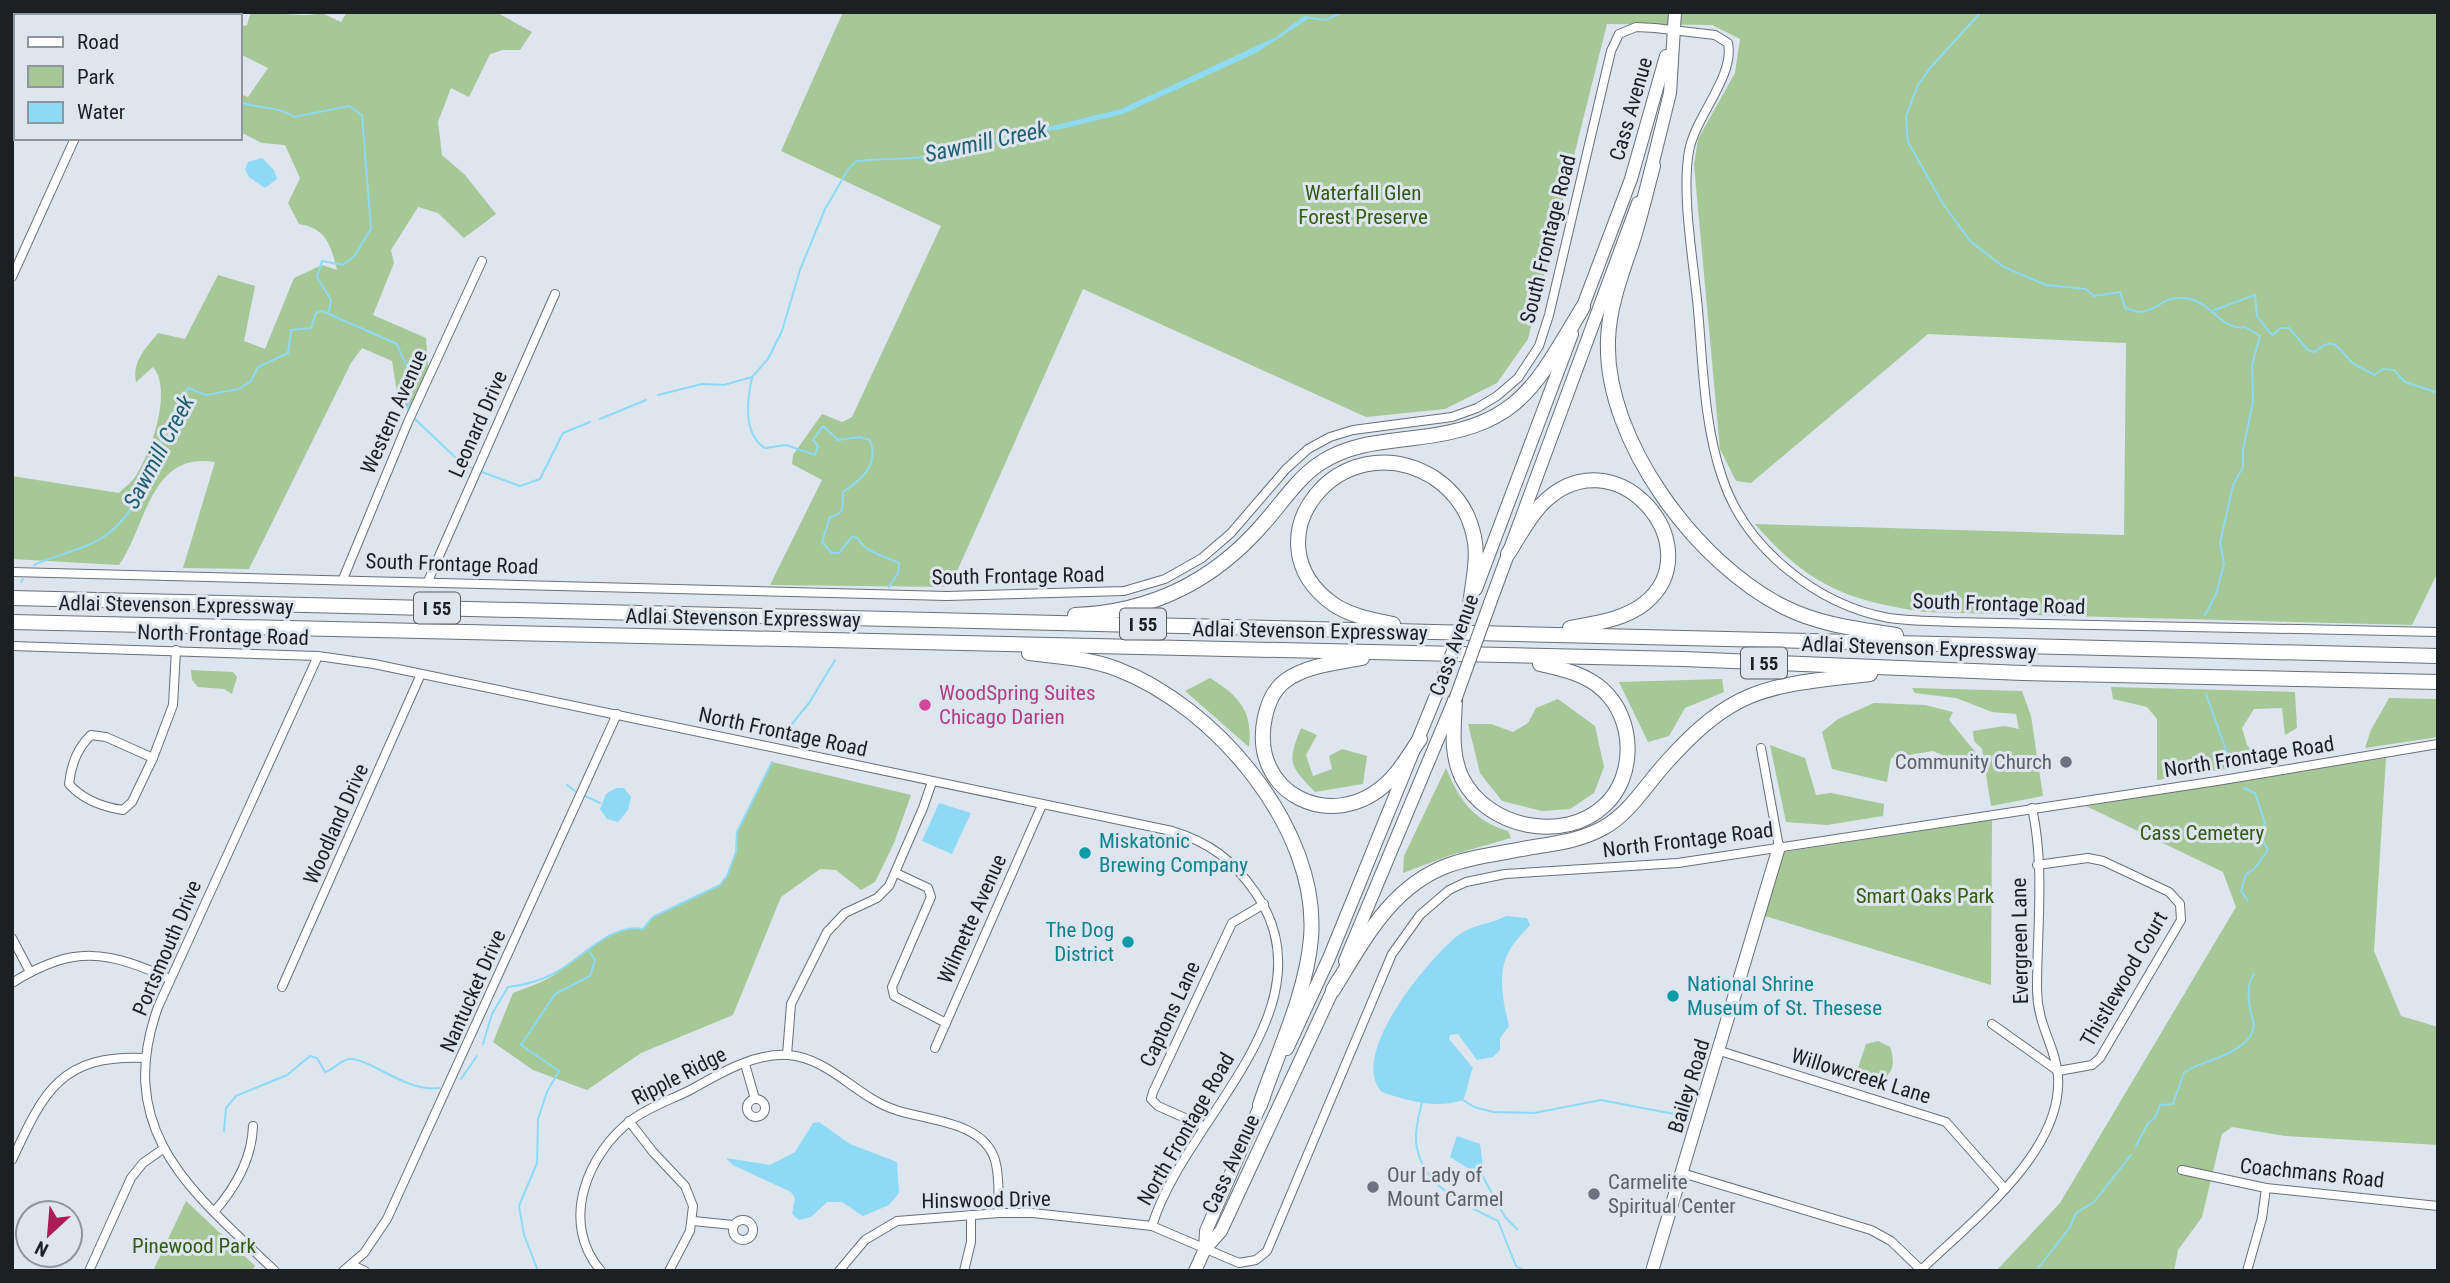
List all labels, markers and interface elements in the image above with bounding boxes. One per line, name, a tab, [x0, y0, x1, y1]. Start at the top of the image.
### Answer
legend	[14, 14, 242, 140]
text: Road	[77, 30, 119, 54]
street label: Cass Avenue	[1605, 54, 1657, 163]
text: Park	[77, 65, 115, 89]
text: Water	[77, 100, 125, 124]
water label: Sawmill Creek	[922, 116, 1051, 168]
street label: South Frontage Road	[1515, 152, 1581, 326]
park label: Waterfall Glen Forest Preserve	[1298, 181, 1428, 229]
street label: Western Avenue	[356, 346, 432, 478]
street label: Leonard Drive	[444, 367, 512, 481]
water label: Sawmill Creek	[118, 390, 201, 513]
street label: South Frontage Road	[365, 549, 539, 579]
street label: South Frontage Road	[931, 562, 1105, 590]
street label: South Frontage Road	[1912, 589, 2086, 619]
street label: Adlai Stevenson Expressway	[58, 591, 294, 619]
street label: Cass Avenue	[1425, 591, 1484, 699]
road number: I 55	[414, 593, 460, 624]
street label: Adlai Stevenson Expressway	[625, 604, 861, 632]
road number: I 55	[1120, 608, 1166, 639]
street label: Adlai Stevenson Expressway	[1192, 617, 1428, 645]
street label: North Frontage Road	[137, 620, 309, 650]
street label: Adlai Stevenson Expressway	[1801, 632, 2037, 664]
road number: I 55	[1741, 648, 1787, 678]
place label: WoodSpring Suites Chicago Darien	[939, 681, 1096, 729]
marker: WoodSpring Suites Chicago Darien	[917, 697, 933, 713]
street label: North Frontage Road	[696, 702, 870, 762]
street label: North Frontage Road	[2162, 732, 2336, 782]
place label: Community Church	[1895, 750, 2052, 774]
marker: Community Church	[2058, 754, 2074, 770]
street label: Woodland Drive	[299, 760, 373, 888]
street label: North Frontage Road	[1601, 818, 1775, 862]
park label: Cass Cemetery	[2140, 821, 2265, 845]
place label: Miskatonic Brewing Company	[1099, 829, 1248, 877]
marker: Miskatonic Brewing Company	[1077, 845, 1093, 861]
street label: Wilmette Avenue	[933, 851, 1011, 987]
street label: Portsmouth Drive	[128, 877, 206, 1019]
street label: Evergreen Lane	[2007, 877, 2033, 1004]
park label: Smart Oaks Park	[1856, 884, 1995, 908]
street label: Thistlewood Court	[2076, 907, 2172, 1051]
place label: The Dog District	[1045, 918, 1114, 966]
street label: Nantucket Drive	[435, 926, 511, 1056]
marker: The Dog District	[1120, 934, 1136, 950]
street label: Captons Lane	[1135, 957, 1205, 1071]
place label: National Shrine Museum of St. Thesese	[1687, 972, 1882, 1020]
marker: National Shrine Museum of St. Thesese	[1665, 988, 1681, 1004]
street label: Bailey Road	[1663, 1036, 1715, 1136]
street label: Ripple Ridge	[628, 1042, 730, 1110]
street label: Willowcreek Lane	[1788, 1043, 1934, 1109]
street label: North Frontage Road	[1133, 1049, 1239, 1209]
street label: Cass Avenue	[1198, 1111, 1264, 1217]
street label: Coachmans Road	[2239, 1153, 2385, 1193]
place label: Our Lady of Mount Carmel	[1387, 1163, 1504, 1211]
place label: Carmelite Spiritual Center	[1608, 1170, 1736, 1218]
marker: Our Lady of Mount Carmel	[1365, 1179, 1381, 1195]
marker: Carmelite Spiritual Center	[1586, 1186, 1602, 1202]
street label: Hinswood Drive	[921, 1187, 1051, 1213]
north arrow	[14, 1199, 84, 1269]
park label: Pinewood Park	[132, 1234, 256, 1258]
text: N	[31, 1236, 52, 1262]

